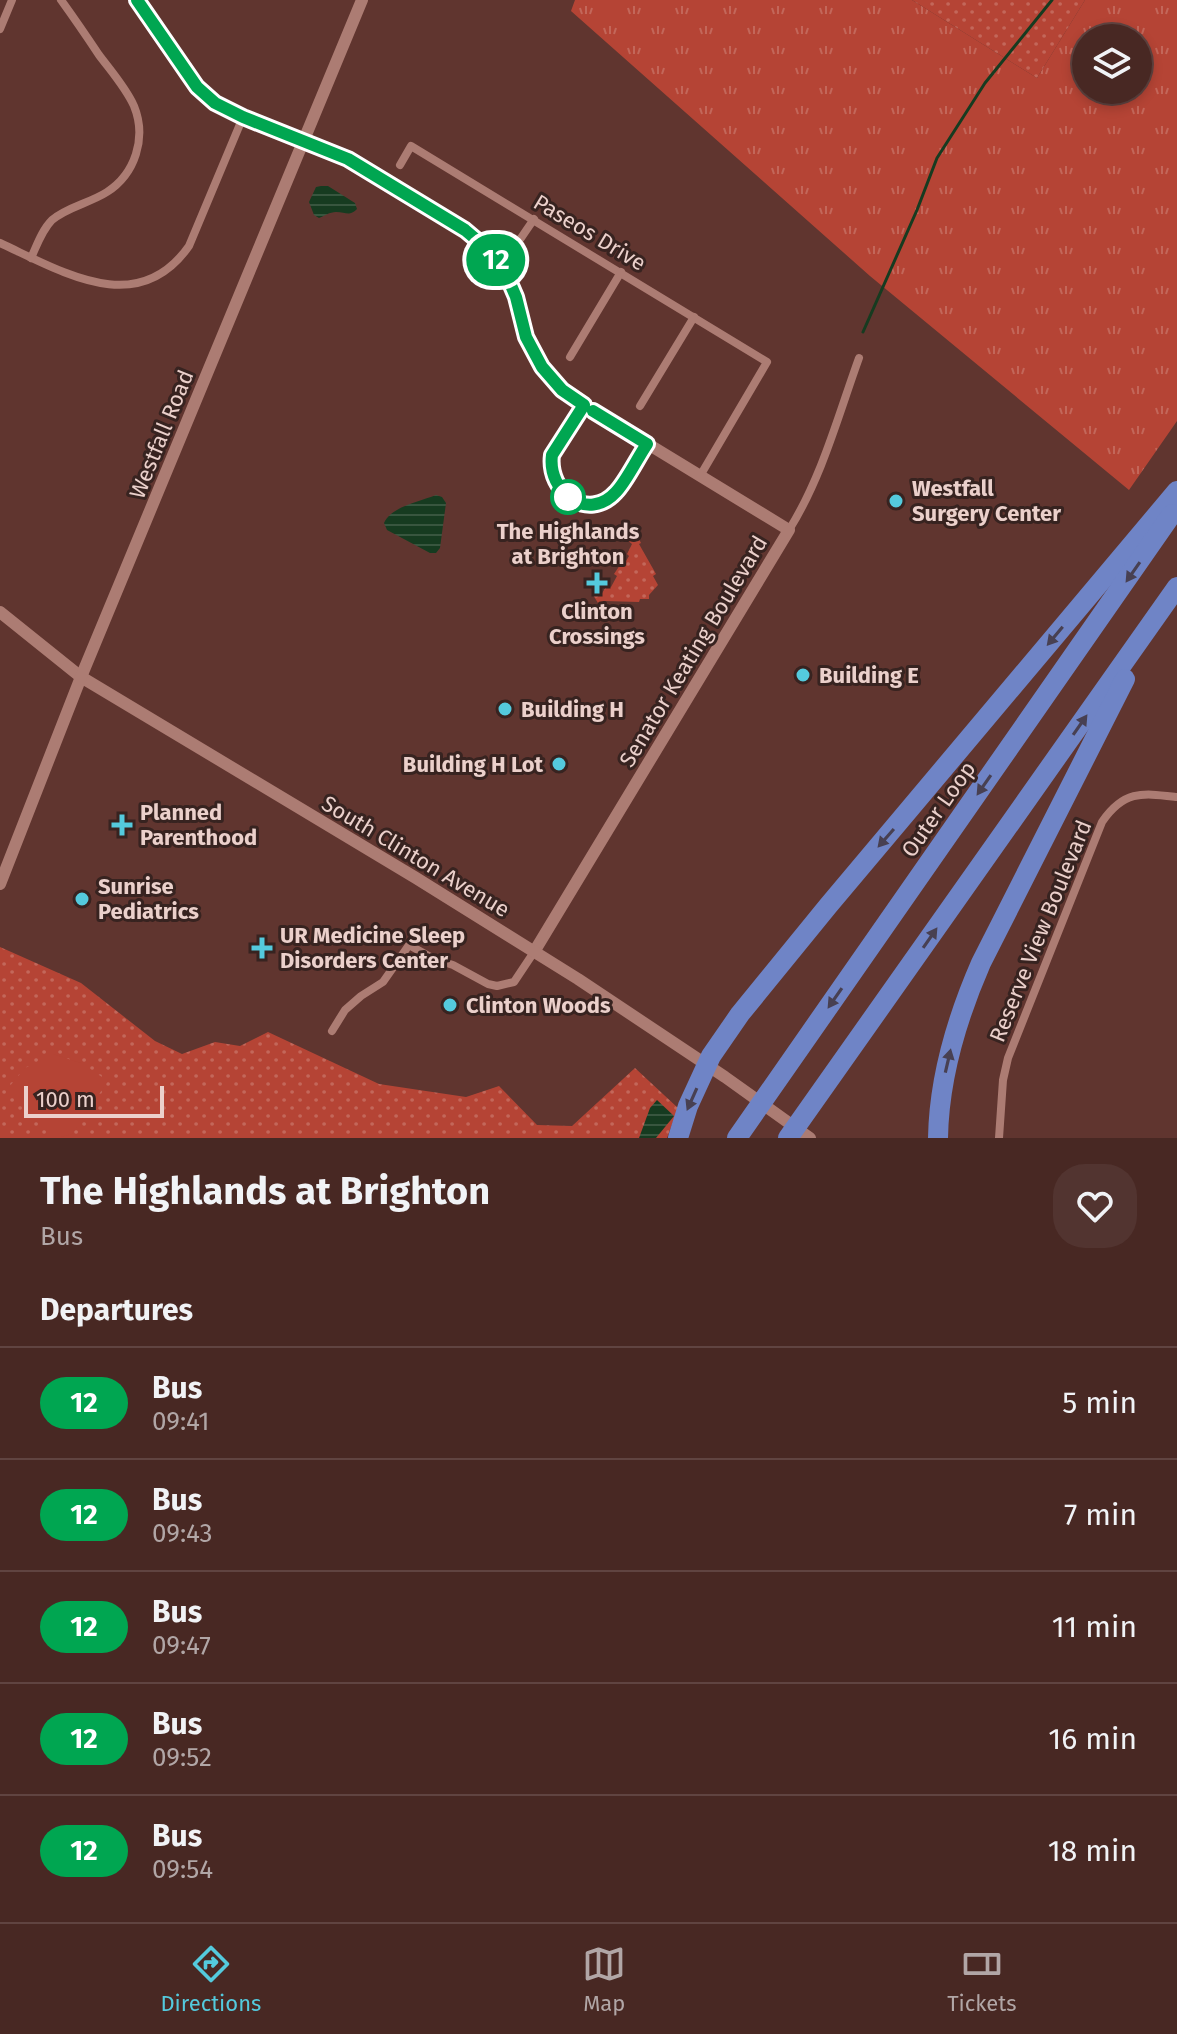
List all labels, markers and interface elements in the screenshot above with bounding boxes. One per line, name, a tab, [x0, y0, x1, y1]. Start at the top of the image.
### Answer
map controls	[1072, 24, 1152, 104]
button: layers	[1072, 24, 1152, 104]
street label: Paseos Drive	[529, 188, 651, 276]
line badge: 12	[460, 234, 532, 286]
text: 12	[482, 243, 510, 276]
street label: Westfall Road	[123, 366, 200, 502]
place label: Westfall Surgery Center	[912, 475, 1061, 527]
marker: The Highlands at Brighton	[551, 480, 585, 514]
marker: Westfall Surgery Center	[887, 492, 905, 510]
place label: The Highlands at Brighton	[497, 518, 640, 570]
street label: Senator Keating Boulevard	[614, 531, 773, 772]
one-way arrow	[1126, 561, 1141, 582]
marker: Clinton Crossings	[586, 572, 608, 594]
place label: Clinton Crossings	[549, 598, 645, 650]
one-way arrow	[1047, 626, 1064, 646]
place label: Building E	[819, 662, 919, 689]
marker: Building E	[794, 666, 812, 684]
place label: Building H	[521, 696, 624, 723]
marker: Building H	[496, 700, 514, 718]
one-way arrow	[1072, 714, 1088, 736]
place label: Building H Lot	[403, 751, 543, 778]
marker: Building H Lot	[550, 755, 568, 773]
street label: Outer Loop	[895, 756, 981, 863]
one-way arrow	[976, 774, 992, 796]
street label: South Clinton Avenue	[317, 790, 514, 923]
place label: Planned Parenthood	[140, 799, 257, 851]
marker: Planned Parenthood	[111, 814, 133, 836]
street label: Reserve View Boulevard	[984, 816, 1097, 1046]
one-way arrow	[878, 828, 895, 848]
place label: Sunrise Pediatrics	[98, 873, 199, 925]
marker: Sunrise Pediatrics	[73, 890, 91, 908]
place label: UR Medicine Sleep Disorders Center	[280, 922, 465, 974]
one-way arrow	[922, 927, 937, 948]
marker: UR Medicine Sleep Disorders Center	[251, 937, 273, 959]
one-way arrow	[828, 987, 843, 1008]
place label: Clinton Woods	[466, 992, 611, 1019]
marker: Clinton Woods	[441, 996, 459, 1014]
one-way arrow	[943, 1048, 955, 1073]
scale bar	[24, 1082, 164, 1118]
text: 100 m	[36, 1086, 95, 1113]
one-way arrow	[685, 1087, 698, 1110]
button: heart	[1053, 1164, 1137, 1248]
text: The Highlands at Brighton	[40, 1168, 490, 1214]
text: Bus	[40, 1221, 83, 1252]
text: Departures	[40, 1292, 193, 1328]
text: Bus	[152, 1370, 202, 1406]
text: 5 min	[1062, 1385, 1137, 1421]
text: 12	[70, 1386, 98, 1419]
text: 09:41	[152, 1406, 210, 1437]
text: Bus	[152, 1482, 202, 1518]
text: 7 min	[1064, 1497, 1137, 1533]
text: 12	[70, 1498, 98, 1531]
text: 09:43	[152, 1518, 212, 1549]
text: Bus	[152, 1594, 202, 1630]
text: 11 min	[1052, 1609, 1137, 1645]
text: 12	[70, 1610, 98, 1643]
text: 09:47	[152, 1630, 211, 1661]
text: Bus	[152, 1706, 202, 1742]
text: 16 min	[1048, 1721, 1137, 1757]
text: 12	[70, 1722, 98, 1755]
text: 09:52	[152, 1742, 212, 1773]
text: Bus	[152, 1818, 202, 1854]
text: 18 min	[1048, 1833, 1137, 1869]
text: 12	[70, 1834, 98, 1867]
text: 09:54	[152, 1854, 213, 1885]
tab: Directions	[160, 1942, 261, 2017]
tab: Map	[582, 1942, 626, 2017]
tab: Tickets	[947, 1942, 1017, 2017]

